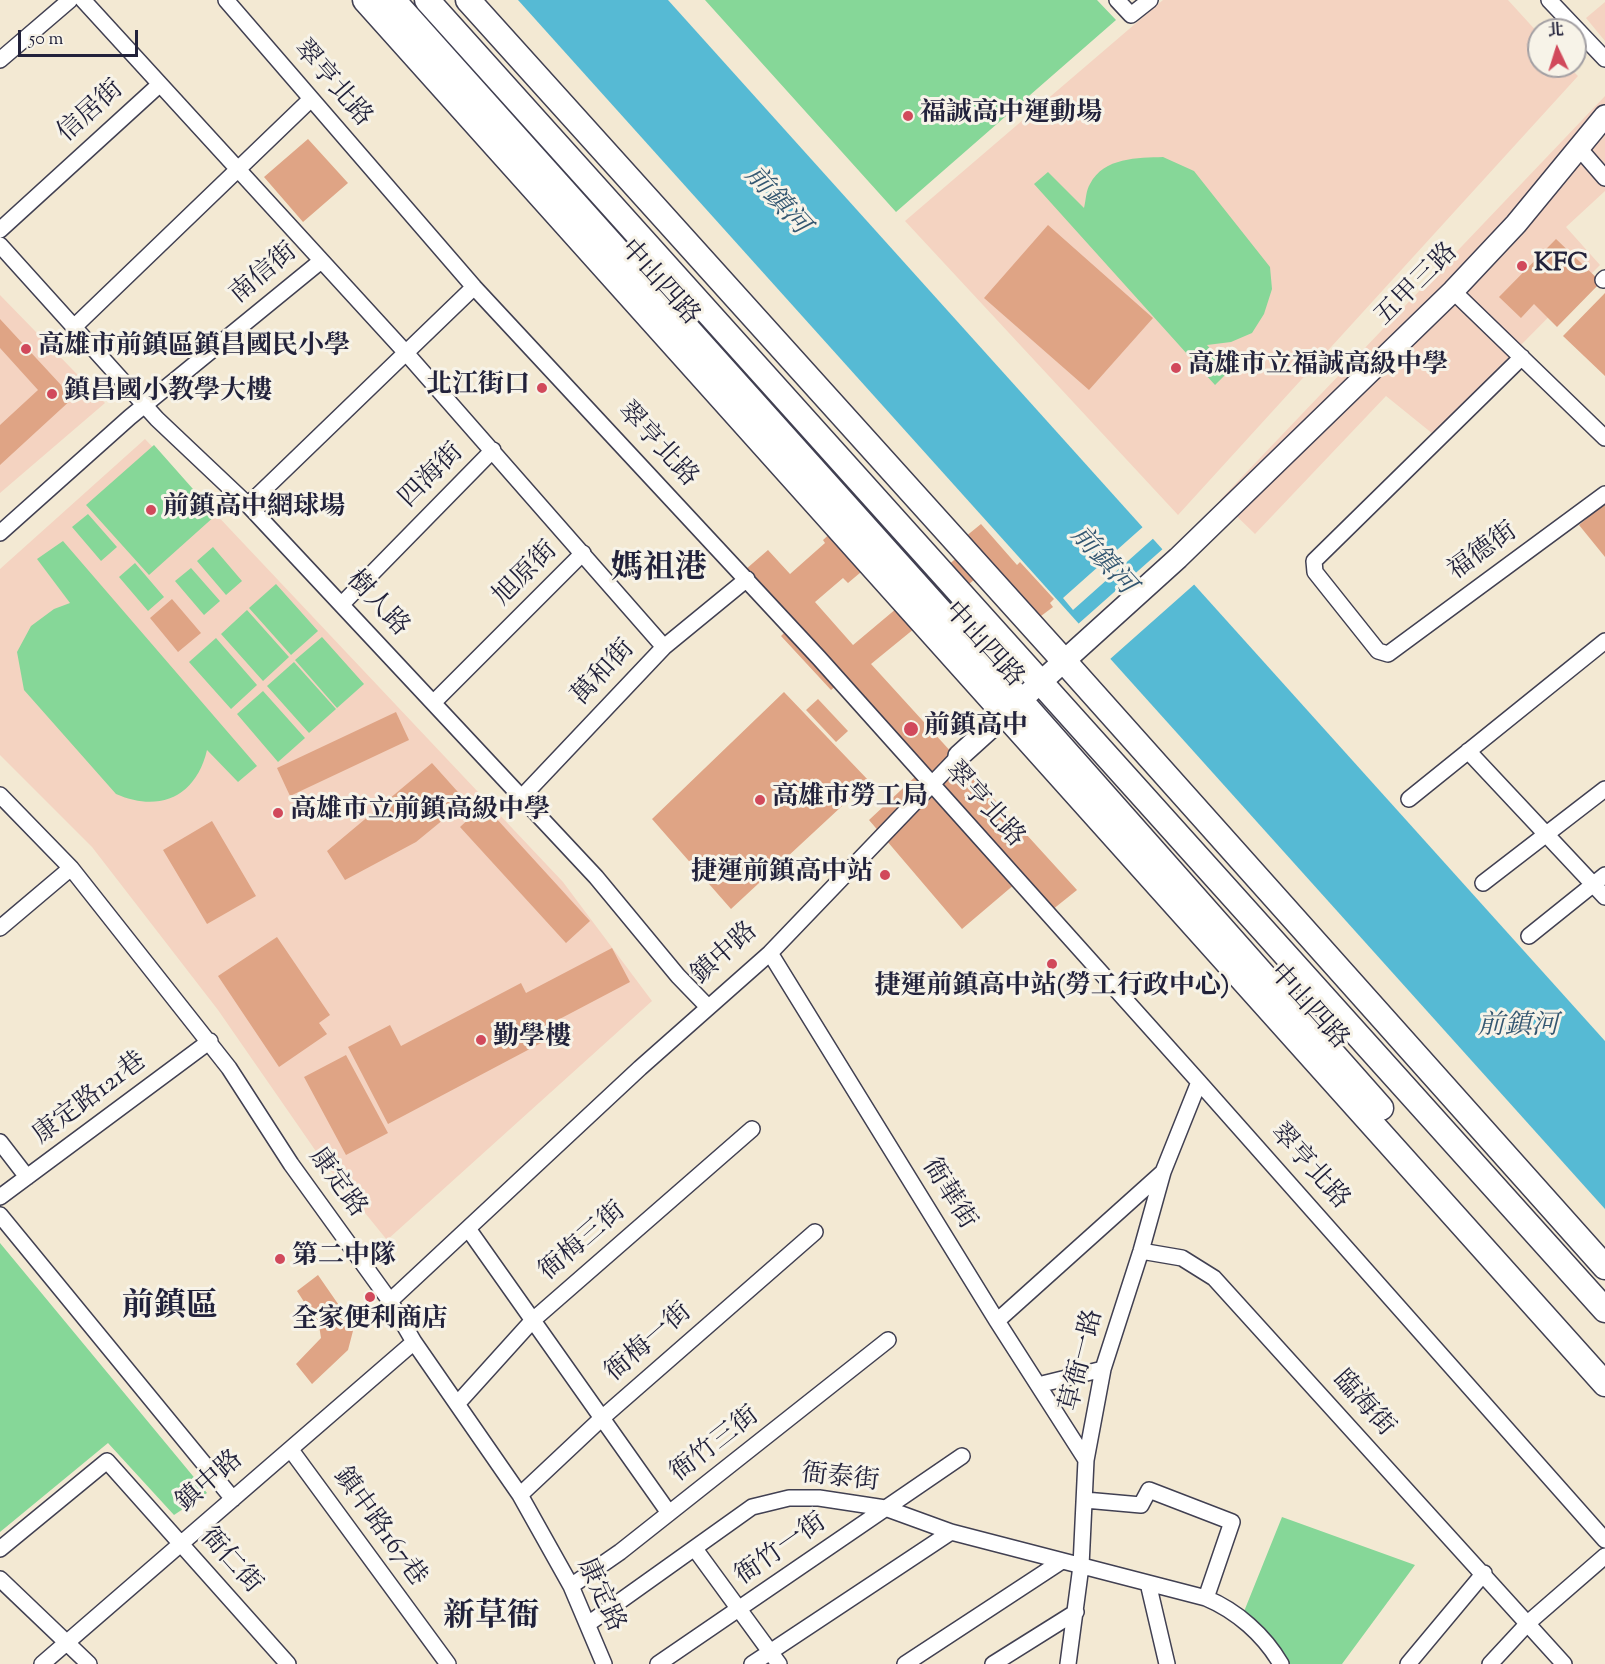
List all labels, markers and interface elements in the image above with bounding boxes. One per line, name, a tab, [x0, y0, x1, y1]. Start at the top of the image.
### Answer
scale bar	[21, 18, 141, 56]
north arrow	[1527, 18, 1587, 78]
text: 北	[1547, 20, 1565, 44]
text: 50 m	[29, 27, 63, 53]
street label: 翠亨北路	[285, 36, 377, 134]
street label: 信居街	[53, 75, 131, 151]
place label: 福誠高中運動場	[920, 100, 1102, 132]
marker: 福誠高中運動場	[901, 109, 915, 123]
water label: 前鎮河	[736, 161, 814, 243]
street label: 中山四路	[612, 235, 704, 333]
street label: 南信街	[225, 238, 305, 312]
street label: 五甲三路	[1370, 238, 1466, 334]
place label: KFC	[1534, 250, 1588, 282]
marker: KFC	[1515, 259, 1529, 273]
place label: 高雄市前鎮區鎮昌國民小學	[38, 333, 350, 365]
marker: 高雄市前鎮區鎮昌國民小學	[19, 342, 33, 356]
place label: 高雄市立福誠高級中學	[1188, 352, 1448, 384]
marker: 高雄市立福誠高級中學	[1169, 361, 1183, 375]
place label: 北江街口	[426, 372, 530, 404]
place label: 鎮昌國小教學大樓	[64, 378, 272, 410]
marker: 北江街口	[535, 381, 549, 395]
marker: 鎮昌國小教學大樓	[45, 387, 59, 401]
street label: 翠亨北路	[609, 397, 703, 495]
street label: 四海街	[394, 438, 472, 516]
place label: 前鎮高中網球場	[163, 494, 345, 526]
marker: 前鎮高中網球場	[144, 503, 158, 517]
street label: 福德街	[1443, 517, 1525, 589]
water label: 前鎮河	[1062, 521, 1140, 603]
street label: 旭原街	[488, 536, 566, 614]
district label: 媽祖港	[611, 553, 707, 591]
street label: 樹人路	[338, 566, 414, 644]
street label: 中山四路	[936, 597, 1028, 695]
street label: 萬和街	[567, 635, 643, 713]
place label: 前鎮高中	[924, 713, 1028, 745]
marker: 前鎮高中	[902, 720, 920, 738]
street label: 翠亨北路	[937, 757, 1029, 855]
place label: 高雄市勞工局	[772, 784, 928, 816]
marker: 高雄市勞工局	[753, 793, 767, 807]
place label: 高雄市立前鎮高級中學	[290, 797, 550, 829]
marker: 高雄市立前鎮高級中學	[271, 806, 285, 820]
place label: 捷運前鎮高中站	[691, 859, 873, 891]
marker: 捷運前鎮高中站	[878, 868, 892, 882]
street label: 鎮中路	[687, 917, 765, 993]
marker: 捷運前鎮高中站(勞工行政中心)	[1045, 957, 1059, 971]
street label: 中山四路	[1261, 959, 1353, 1057]
place label: 捷運前鎮高中站(勞工行政中心)	[875, 973, 1229, 1005]
water label: 前鎮河	[1478, 1012, 1558, 1044]
place label: 勤學樓	[493, 1024, 571, 1056]
marker: 勤學樓	[474, 1033, 488, 1047]
street label: 康定路121巷	[28, 1047, 154, 1153]
street label: 翠亨北路	[1262, 1119, 1354, 1217]
street label: 康定路	[300, 1143, 372, 1225]
street label: 衙華街	[913, 1154, 981, 1236]
street label: 衙梅三街	[535, 1197, 633, 1289]
place label: 第二中隊	[292, 1243, 396, 1275]
marker: 第二中隊	[273, 1252, 287, 1266]
marker: 全家便利商店	[363, 1290, 377, 1304]
district label: 前鎮區	[122, 1291, 218, 1329]
street label: 衙梅一街	[601, 1298, 699, 1390]
place label: 全家便利商店	[292, 1306, 448, 1338]
street label: 草衙一路	[1056, 1307, 1112, 1415]
street label: 臨海街	[1324, 1366, 1400, 1444]
street label: 衙竹三街	[665, 1402, 767, 1490]
street label: 鎮中路	[171, 1446, 251, 1520]
street label: 衙泰街	[800, 1460, 880, 1500]
street label: 鎮中路167巷	[325, 1463, 431, 1593]
street label: 衙竹一街	[730, 1508, 834, 1594]
street label: 衙仁街	[191, 1523, 267, 1601]
street label: 康定路	[568, 1554, 630, 1638]
district label: 新草衙	[443, 1601, 539, 1639]

